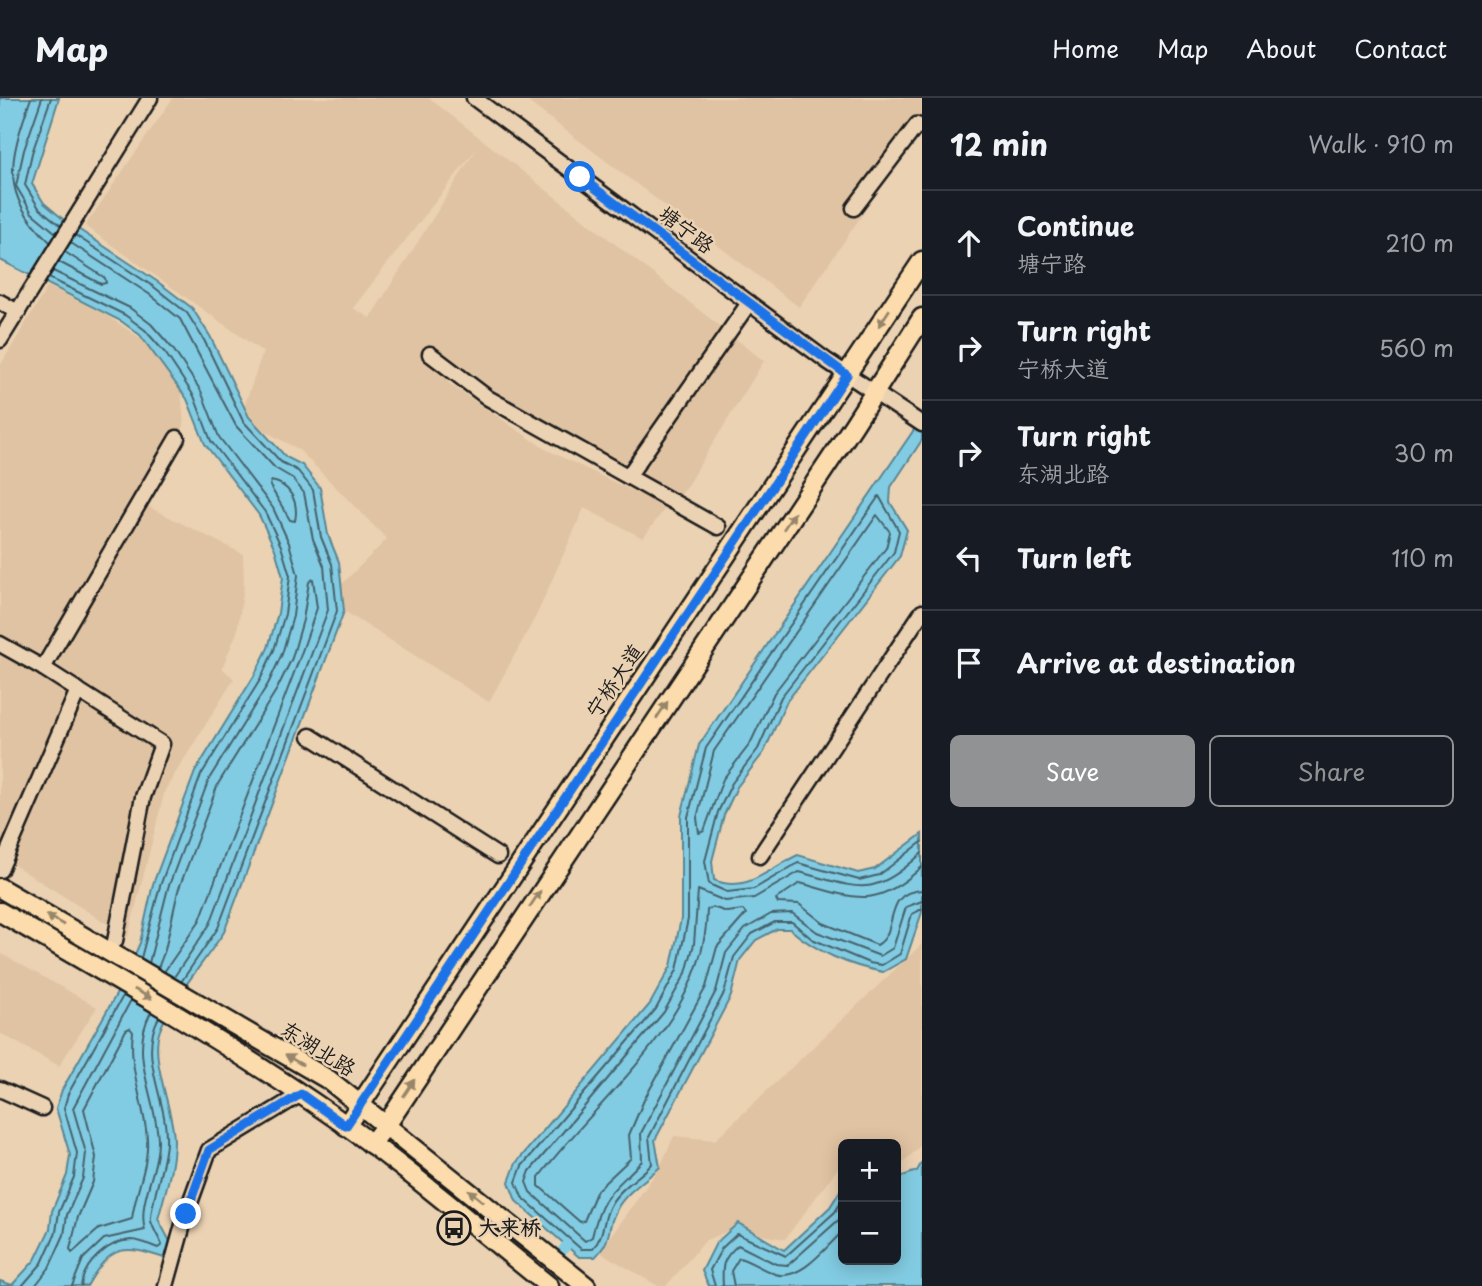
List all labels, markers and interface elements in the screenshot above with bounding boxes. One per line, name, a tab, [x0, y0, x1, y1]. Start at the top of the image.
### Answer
text: Map	[35, 23, 108, 73]
text: Home	[1052, 30, 1119, 66]
text: Map	[1157, 30, 1208, 66]
text: About	[1246, 30, 1316, 66]
text: Contact	[1354, 30, 1447, 66]
text: 12 min	[950, 121, 1048, 166]
text: Walk · 910 m	[1308, 126, 1454, 161]
route start	[564, 161, 595, 192]
street label: 塘宁路	[652, 197, 722, 260]
text: Continue	[1017, 206, 1134, 245]
icon: ahead	[950, 224, 988, 262]
text: 210 m	[1386, 225, 1454, 260]
text: 塘宁路	[1017, 245, 1086, 280]
one-way arrow	[878, 308, 891, 328]
text: Turn right	[1017, 311, 1151, 350]
icon: right	[950, 329, 988, 367]
text: 560 m	[1379, 330, 1454, 365]
text: 宁桥大道	[1017, 350, 1109, 385]
text: Turn right	[1017, 416, 1151, 455]
icon: right	[950, 434, 988, 472]
text: 30 m	[1393, 435, 1454, 470]
text: 东湖北路	[1017, 455, 1109, 490]
one-way arrow	[782, 512, 796, 530]
text: Turn left	[1017, 538, 1132, 577]
icon: left	[950, 539, 988, 577]
text: 110 m	[1392, 540, 1454, 575]
street label: 宁桥大道	[577, 636, 650, 724]
text: Arrive at destination	[1017, 643, 1296, 682]
icon: arrive	[950, 644, 988, 682]
one-way arrow	[655, 700, 668, 719]
button: Save	[950, 735, 1195, 807]
button: Share	[1209, 735, 1454, 807]
one-way arrow	[529, 889, 542, 908]
one-way arrow	[45, 914, 64, 926]
one-way arrow	[134, 988, 153, 1000]
street label: 东湖北路	[275, 1011, 363, 1083]
one-way arrow	[285, 1054, 304, 1066]
one-way arrow	[402, 1079, 416, 1097]
map controls	[838, 1139, 901, 1265]
button: +	[838, 1139, 901, 1202]
one-way arrow	[468, 1189, 486, 1204]
route end	[170, 1198, 201, 1229]
button: −	[838, 1202, 901, 1265]
bus stop icon: 大来桥	[435, 1209, 473, 1247]
place label: 大来桥	[478, 1210, 541, 1242]

